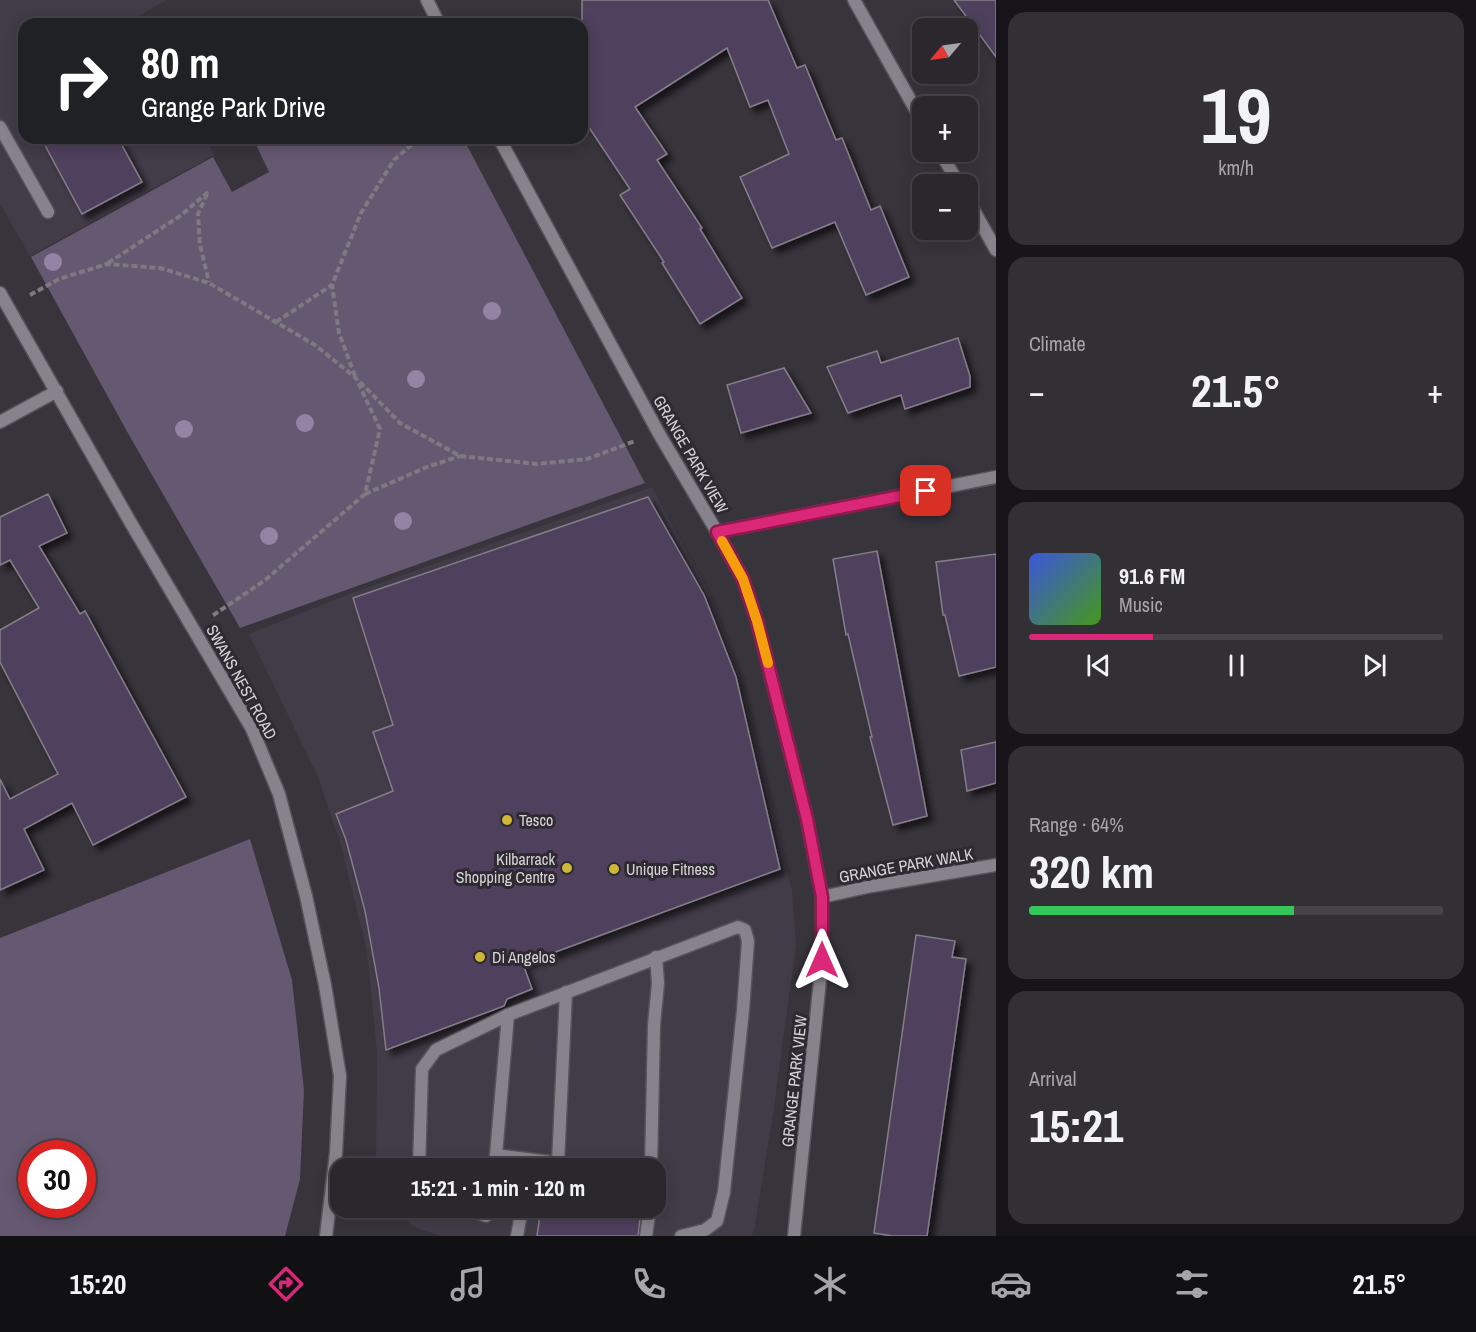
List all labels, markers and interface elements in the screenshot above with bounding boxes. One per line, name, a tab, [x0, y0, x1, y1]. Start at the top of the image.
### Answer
north arrow	[912, 18, 978, 84]
map controls	[912, 18, 978, 240]
text: 80 m	[141, 35, 220, 91]
icon: right	[42, 42, 120, 120]
text: 19	[1200, 62, 1272, 167]
text: Grange Park Drive	[141, 89, 326, 125]
button: +	[912, 96, 978, 162]
text: km/h	[1218, 154, 1254, 181]
button: −	[912, 174, 978, 240]
text: Climate	[1029, 330, 1086, 357]
text: 21.5°	[1191, 360, 1281, 421]
text: −	[1029, 369, 1045, 413]
text: +	[1427, 369, 1443, 413]
street label: GRANGE PARK VIEW	[648, 391, 734, 517]
pin	[900, 465, 951, 516]
icon: arrive	[909, 474, 942, 507]
text: 91.6 FM	[1119, 561, 1185, 591]
text: Music	[1119, 591, 1163, 618]
street label: SWANS NEST ROAD	[201, 621, 283, 743]
icon: previous	[1082, 649, 1115, 682]
icon: pause	[1220, 649, 1253, 682]
icon: next	[1358, 649, 1391, 682]
place label: Tesco	[519, 809, 553, 831]
text: Range · 64%	[1029, 811, 1124, 838]
marker: Tesco	[500, 813, 514, 827]
text: 320 km	[1029, 841, 1154, 902]
street label: GRANGE PARK WALK	[837, 842, 975, 888]
place label: Kilbarrack Shopping Centre	[456, 848, 555, 888]
place label: Unique Fitness	[626, 858, 715, 880]
marker: Kilbarrack Shopping Centre	[560, 861, 574, 875]
marker: Unique Fitness	[607, 862, 621, 876]
position arrow	[790, 928, 854, 992]
place label: Di Angelos	[492, 946, 555, 968]
marker: Di Angelos	[473, 950, 487, 964]
street label: GRANGE PARK VIEW	[776, 1013, 812, 1148]
text: Arrival	[1029, 1065, 1076, 1092]
text: 15:21	[1029, 1095, 1123, 1156]
speed limit sign: 30	[18, 1140, 96, 1218]
text: 15:21 · 1 min · 120 m	[411, 1173, 585, 1203]
icon: directions	[265, 1263, 307, 1305]
icon: music	[447, 1263, 489, 1305]
icon: phone	[628, 1263, 670, 1305]
icon: climate	[809, 1263, 851, 1305]
icon: car	[990, 1263, 1032, 1305]
icon: filters	[1171, 1263, 1213, 1305]
text: 15:20	[70, 1266, 126, 1302]
text: 21.5°	[1352, 1266, 1406, 1302]

